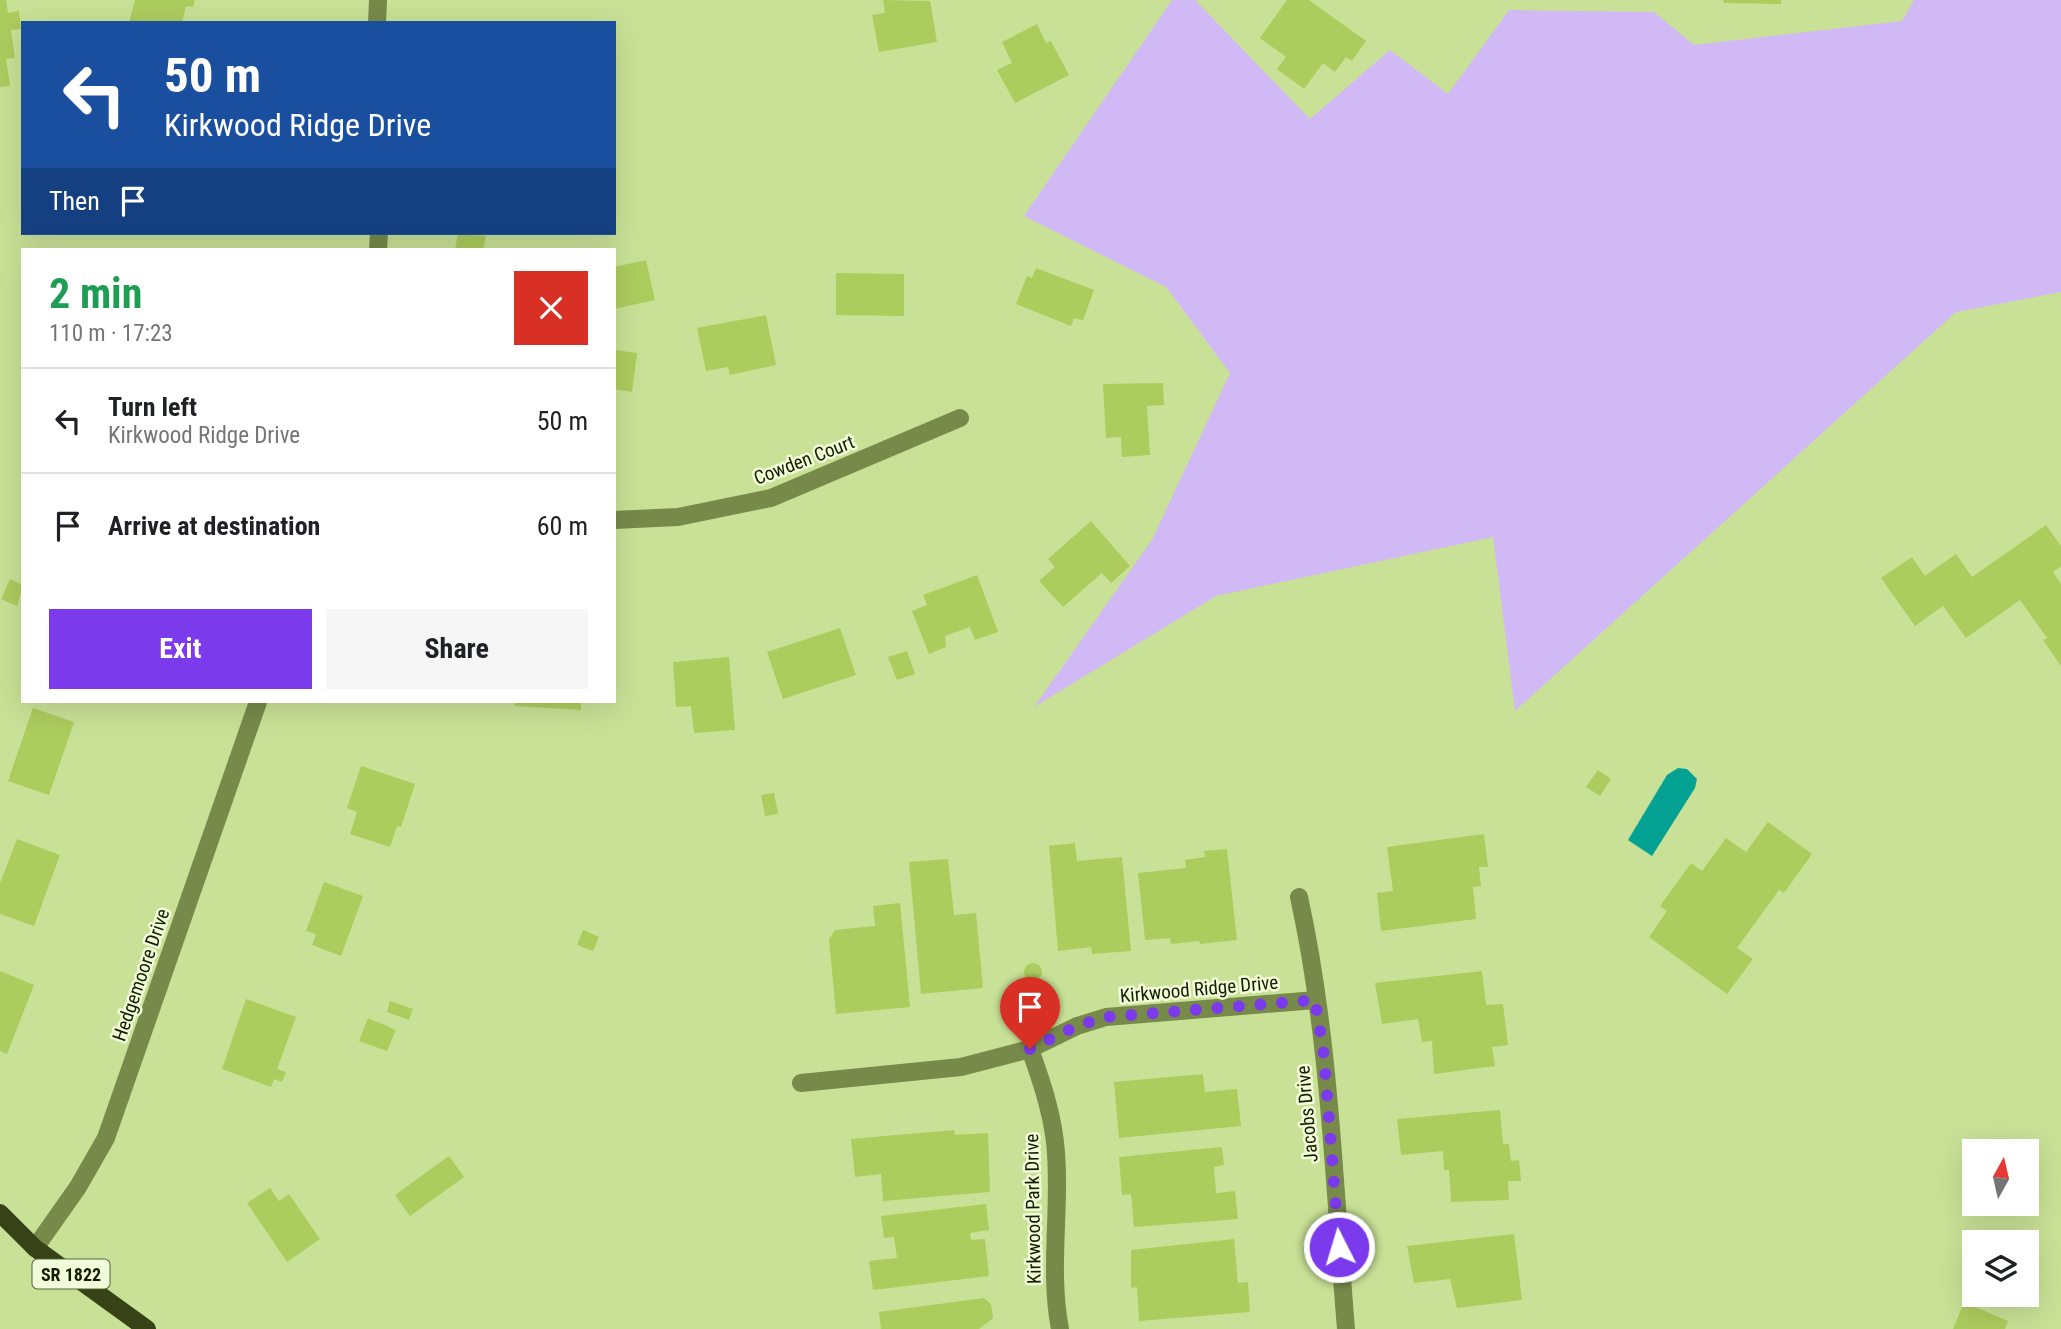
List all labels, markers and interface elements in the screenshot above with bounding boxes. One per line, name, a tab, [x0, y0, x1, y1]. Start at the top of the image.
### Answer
text: 50 m	[164, 47, 261, 104]
icon: left	[49, 49, 140, 140]
text: Kirkwood Ridge Drive	[164, 106, 431, 144]
icon: arrive	[114, 182, 152, 220]
text: Then	[49, 186, 100, 216]
text: 2 min	[49, 269, 142, 318]
button: close	[514, 271, 588, 345]
text: 110 m · 17:23	[49, 320, 173, 347]
text: Turn left	[108, 392, 197, 422]
icon: left	[49, 402, 87, 440]
text: 50 m	[537, 406, 588, 436]
text: Kirkwood Ridge Drive	[108, 422, 300, 449]
street label: Cowden Court	[750, 430, 858, 490]
icon: arrive	[49, 507, 87, 545]
text: Arrive at destination	[108, 511, 320, 541]
text: 60 m	[537, 511, 588, 541]
button: Exit	[49, 609, 312, 689]
button: Share	[326, 609, 588, 689]
street label: Hedgemoore Drive	[108, 906, 174, 1044]
street label: Kirkwood Ridge Drive	[1119, 971, 1279, 1007]
pin	[1000, 977, 1060, 1049]
icon: arrive	[1011, 988, 1049, 1026]
street label: Jacobs Drive	[1291, 1065, 1323, 1163]
street label: Kirkwood Park Drive	[1020, 1134, 1046, 1284]
north arrow	[1962, 1139, 2039, 1216]
map controls	[1962, 1139, 2039, 1307]
position arrow	[1302, 1210, 1376, 1284]
button: layers	[1962, 1230, 2039, 1307]
road number: SR 1822	[32, 1260, 110, 1288]

